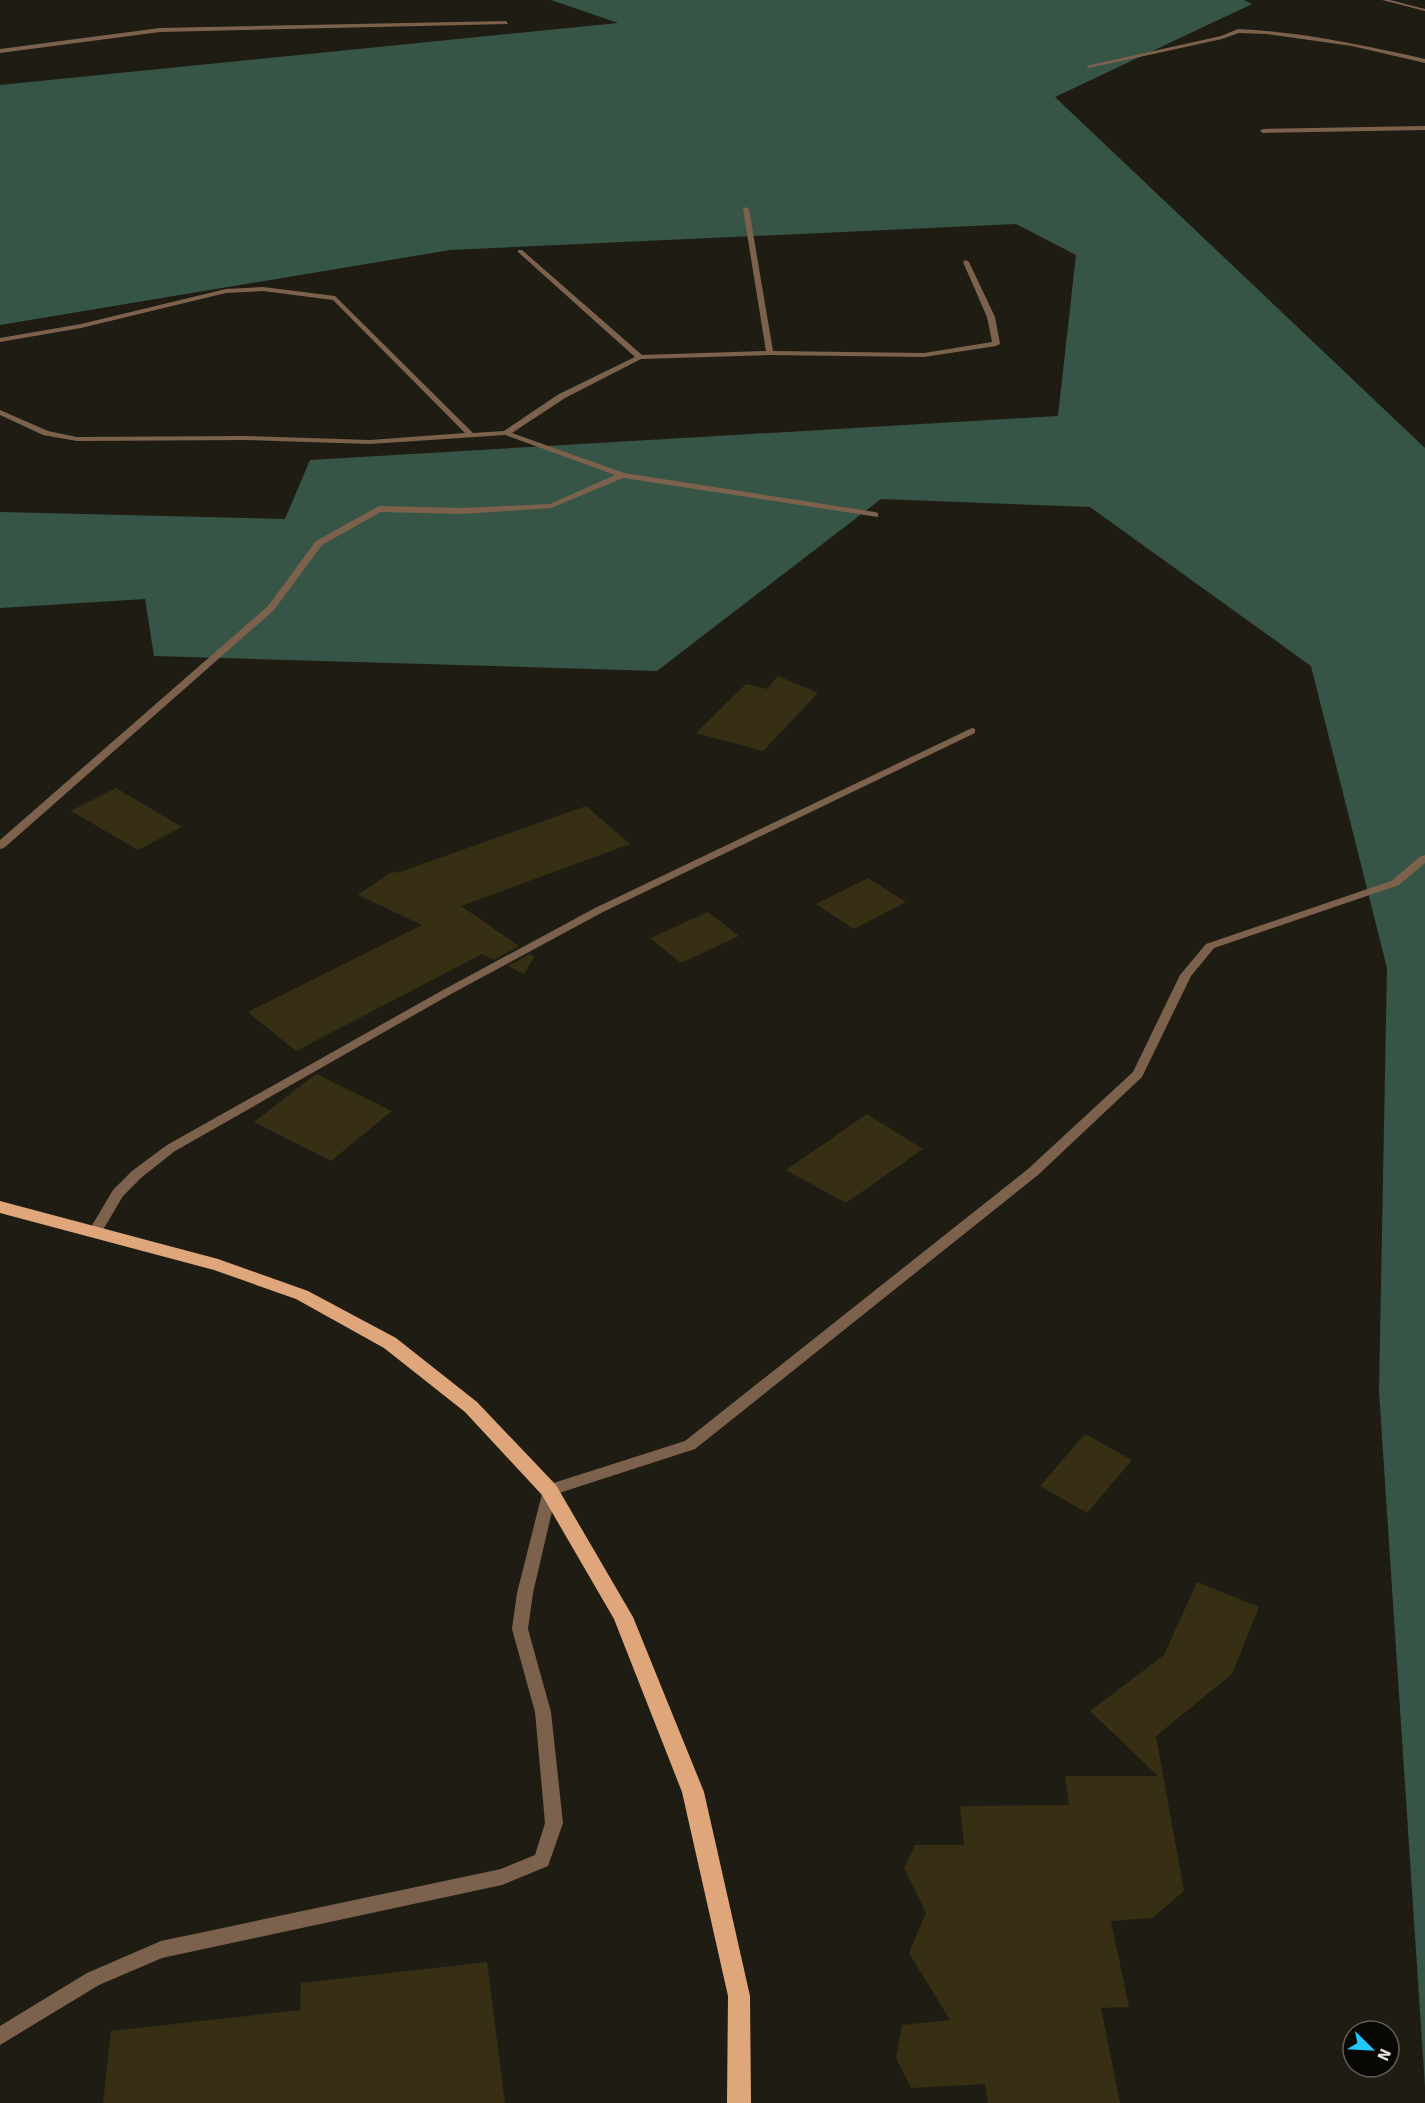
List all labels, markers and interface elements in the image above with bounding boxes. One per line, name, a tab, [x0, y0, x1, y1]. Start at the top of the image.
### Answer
north arrow	[1341, 2019, 1401, 2079]
text: N	[1372, 2046, 1395, 2064]

